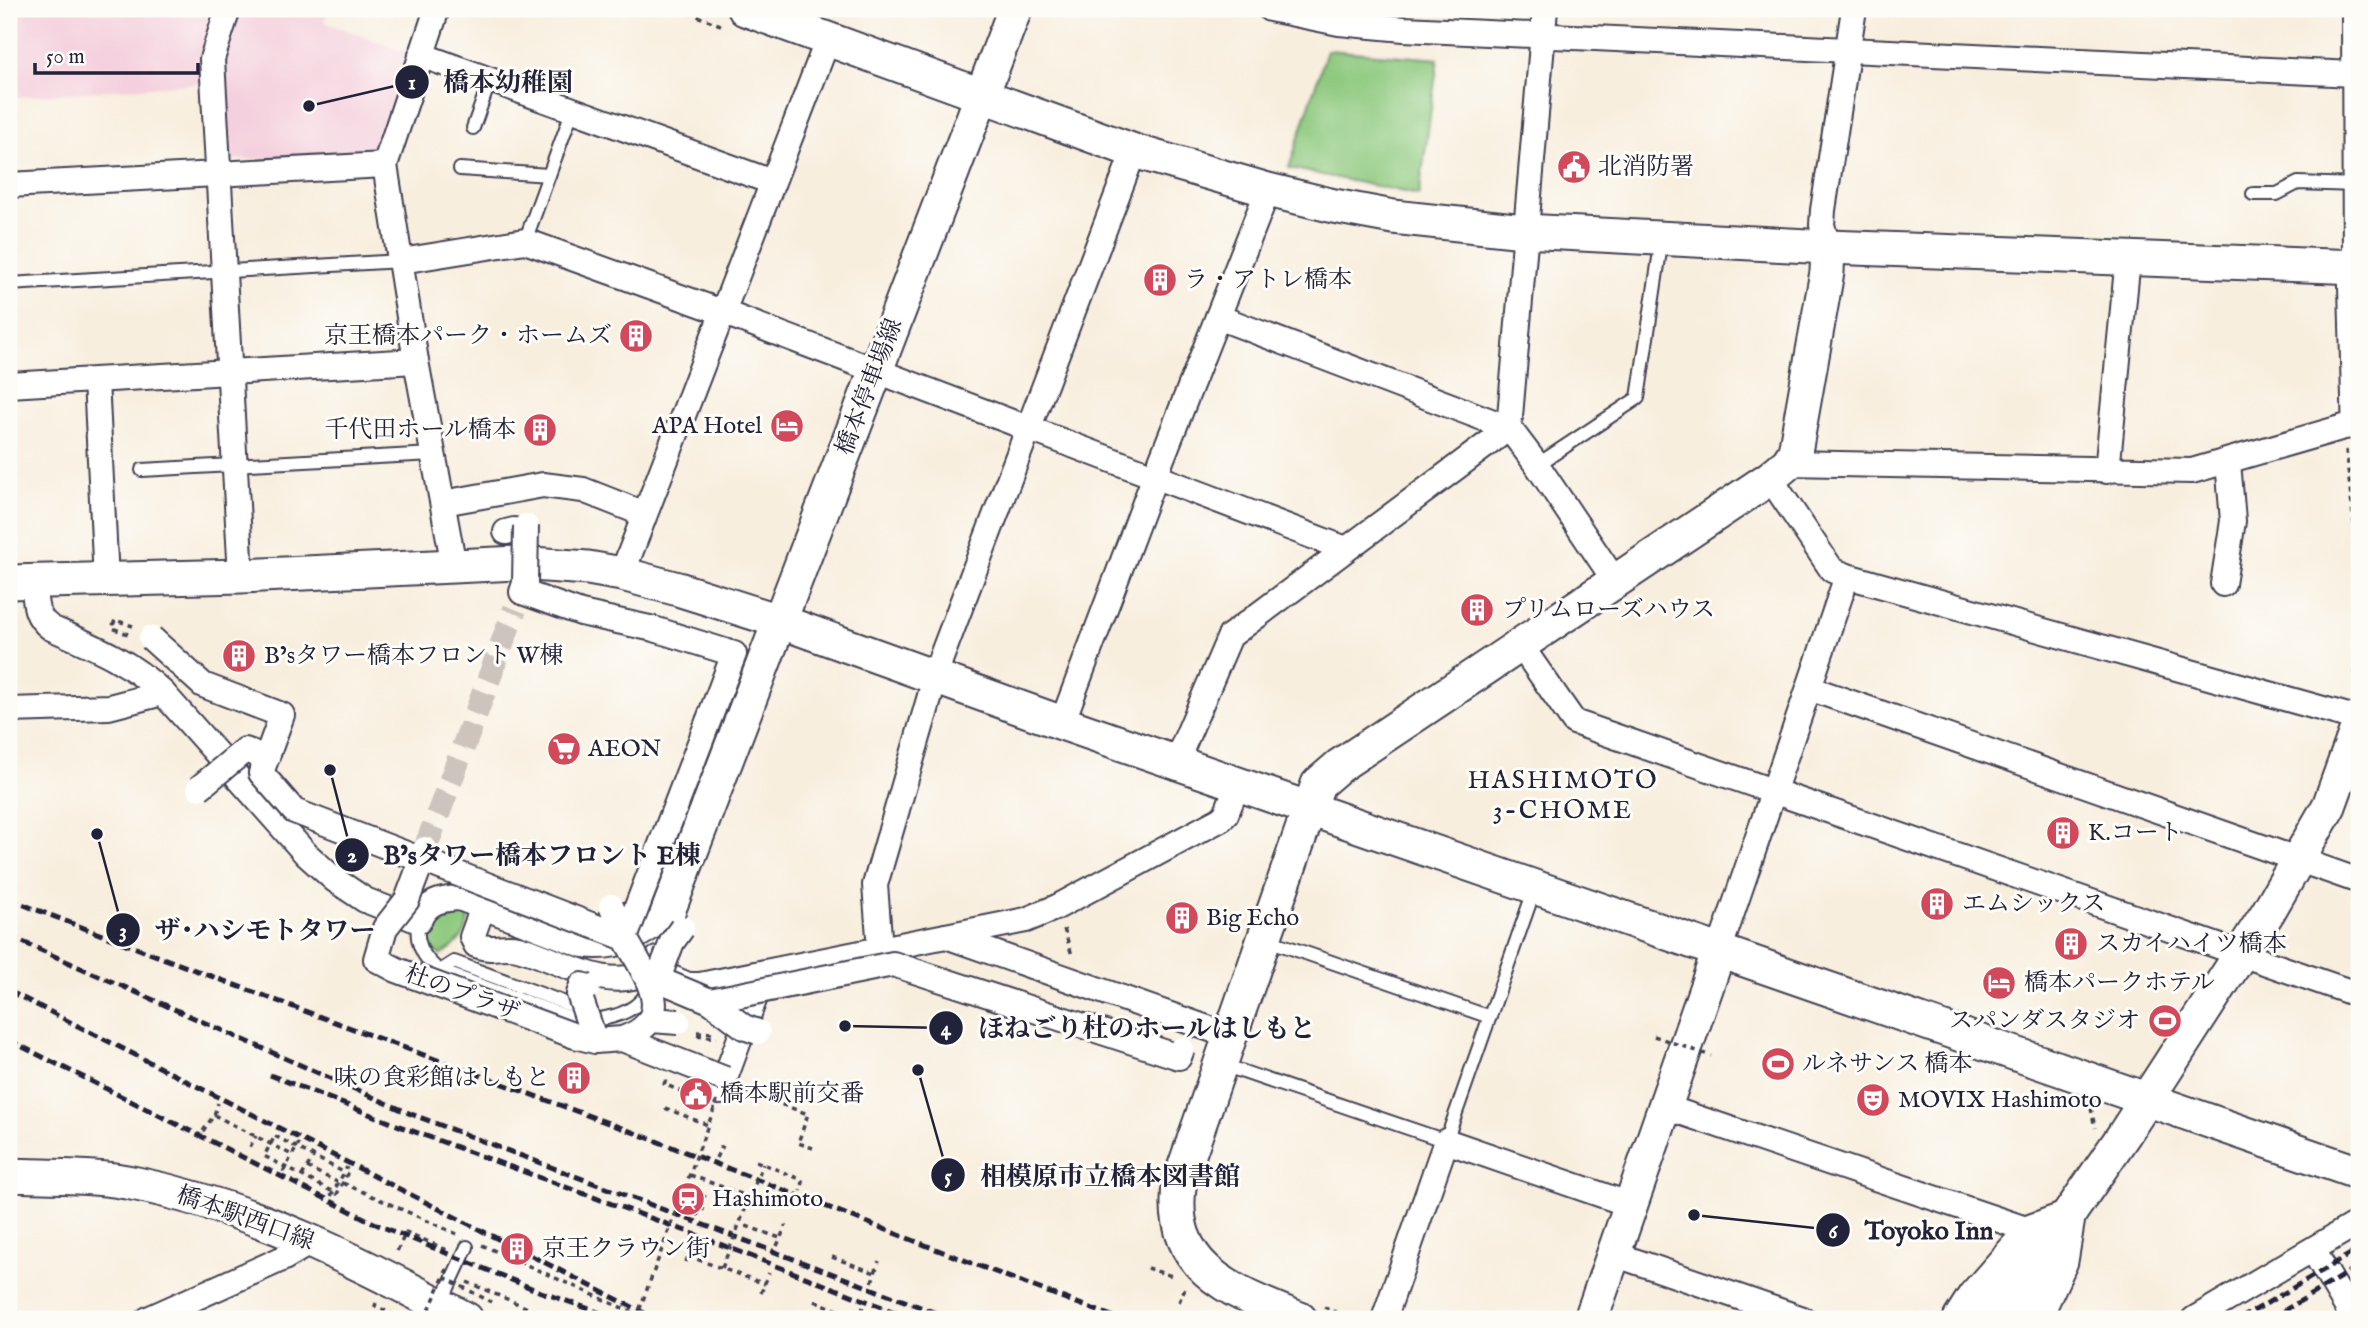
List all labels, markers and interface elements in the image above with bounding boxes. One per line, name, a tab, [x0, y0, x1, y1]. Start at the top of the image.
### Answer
scale bar	[35, 32, 198, 76]
text: 50 m	[46, 44, 85, 71]
callout: 橋本幼稚園	[394, 59, 587, 106]
text: 橋本幼稚園	[443, 67, 573, 100]
text: 1	[408, 70, 416, 97]
public building icon: 北消防署	[1555, 148, 1593, 186]
place label: 北消防署	[1598, 152, 1694, 183]
building icon: ラ・アトレ橋本	[1141, 261, 1179, 299]
place label: ラ・アトレ橋本	[1184, 265, 1352, 296]
street label: 橋本停車場線	[830, 314, 910, 460]
building icon: 京王橋本パーク・ホームズ	[617, 317, 655, 355]
place label: 京王橋本パーク・ホームズ	[324, 321, 612, 352]
hotel icon: APA Hotel	[768, 407, 806, 445]
building icon: 千代田ホール橋本	[521, 411, 559, 449]
place label: APA Hotel	[651, 411, 762, 442]
place label: 千代田ホール橋本	[324, 415, 516, 446]
building icon: プリムローズハウス	[1458, 591, 1496, 629]
place label: プリムローズハウス	[1502, 595, 1715, 626]
building icon: B’sタワー橋本フロント W棟	[220, 637, 258, 675]
place label: B’sタワー橋本フロント W棟	[264, 641, 563, 672]
supermarket icon: AEON	[545, 730, 583, 768]
place label: AEON	[587, 734, 661, 765]
district label: HASHIMOTO 3-CHOME	[1468, 764, 1658, 827]
building icon: K.コート	[2044, 814, 2082, 852]
place label: K.コート	[2088, 818, 2183, 849]
callout: B’sタワー橋本フロント E棟	[334, 831, 715, 878]
text: B’sタワー橋本フロント E棟	[383, 840, 701, 873]
text: 2	[347, 843, 357, 870]
building icon: エムシックス	[1918, 885, 1956, 923]
place label: エムシックス	[1962, 889, 2105, 920]
building icon: Big Echo	[1163, 899, 1201, 937]
place label: Big Echo	[1206, 903, 1299, 934]
callout: ザ･ハシモトタワー	[105, 907, 389, 954]
text: ザ･ハシモトタワー	[154, 915, 376, 948]
text: 3	[119, 918, 127, 945]
building icon: スカイハイツ橋本	[2052, 925, 2090, 963]
place label: スカイハイツ橋本	[2096, 929, 2287, 960]
street label: 杜のプラザ	[400, 959, 524, 1029]
hotel icon: 橋本パークホテル	[1980, 964, 2018, 1002]
place label: 橋本パークホテル	[2024, 968, 2215, 999]
sports icon: スパンダスタジオ	[2146, 1002, 2184, 1040]
callout: ほねごり杜のホールはしもと	[929, 1004, 1330, 1051]
place label: スパンダスタジオ	[1949, 1006, 2140, 1037]
text: ほねごり杜のホールはしもと	[978, 1013, 1316, 1046]
text: 4	[941, 1016, 952, 1043]
sports icon: ルネサンス 橋本	[1759, 1045, 1797, 1083]
place label: ルネサンス 橋本	[1802, 1049, 1973, 1080]
building icon: 味の食彩館はしもと	[555, 1059, 593, 1097]
place label: 味の食彩館はしもと	[334, 1063, 550, 1094]
public building icon: 橋本駅前交番	[677, 1075, 715, 1113]
place label: 橋本駅前交番	[720, 1079, 864, 1110]
theatre icon: MOVIX Hashimoto	[1854, 1081, 1892, 1119]
place label: MOVIX Hashimoto	[1898, 1085, 2102, 1116]
callout: 相模原市立橋本図書館	[931, 1152, 1254, 1199]
text: 相模原市立橋本図書館	[980, 1161, 1240, 1194]
text: 5	[944, 1164, 952, 1191]
street label: 橋本駅西口線	[172, 1180, 318, 1258]
station icon: Hashimoto	[669, 1180, 707, 1218]
place label: Hashimoto	[712, 1184, 823, 1215]
callout: Toyoko Inn	[1816, 1207, 2007, 1254]
text: Toyoko Inn	[1864, 1215, 1994, 1248]
text: 6	[1829, 1219, 1839, 1246]
building icon: 京王クラウン街	[498, 1230, 536, 1268]
place label: 京王クラウン街	[542, 1234, 710, 1265]

